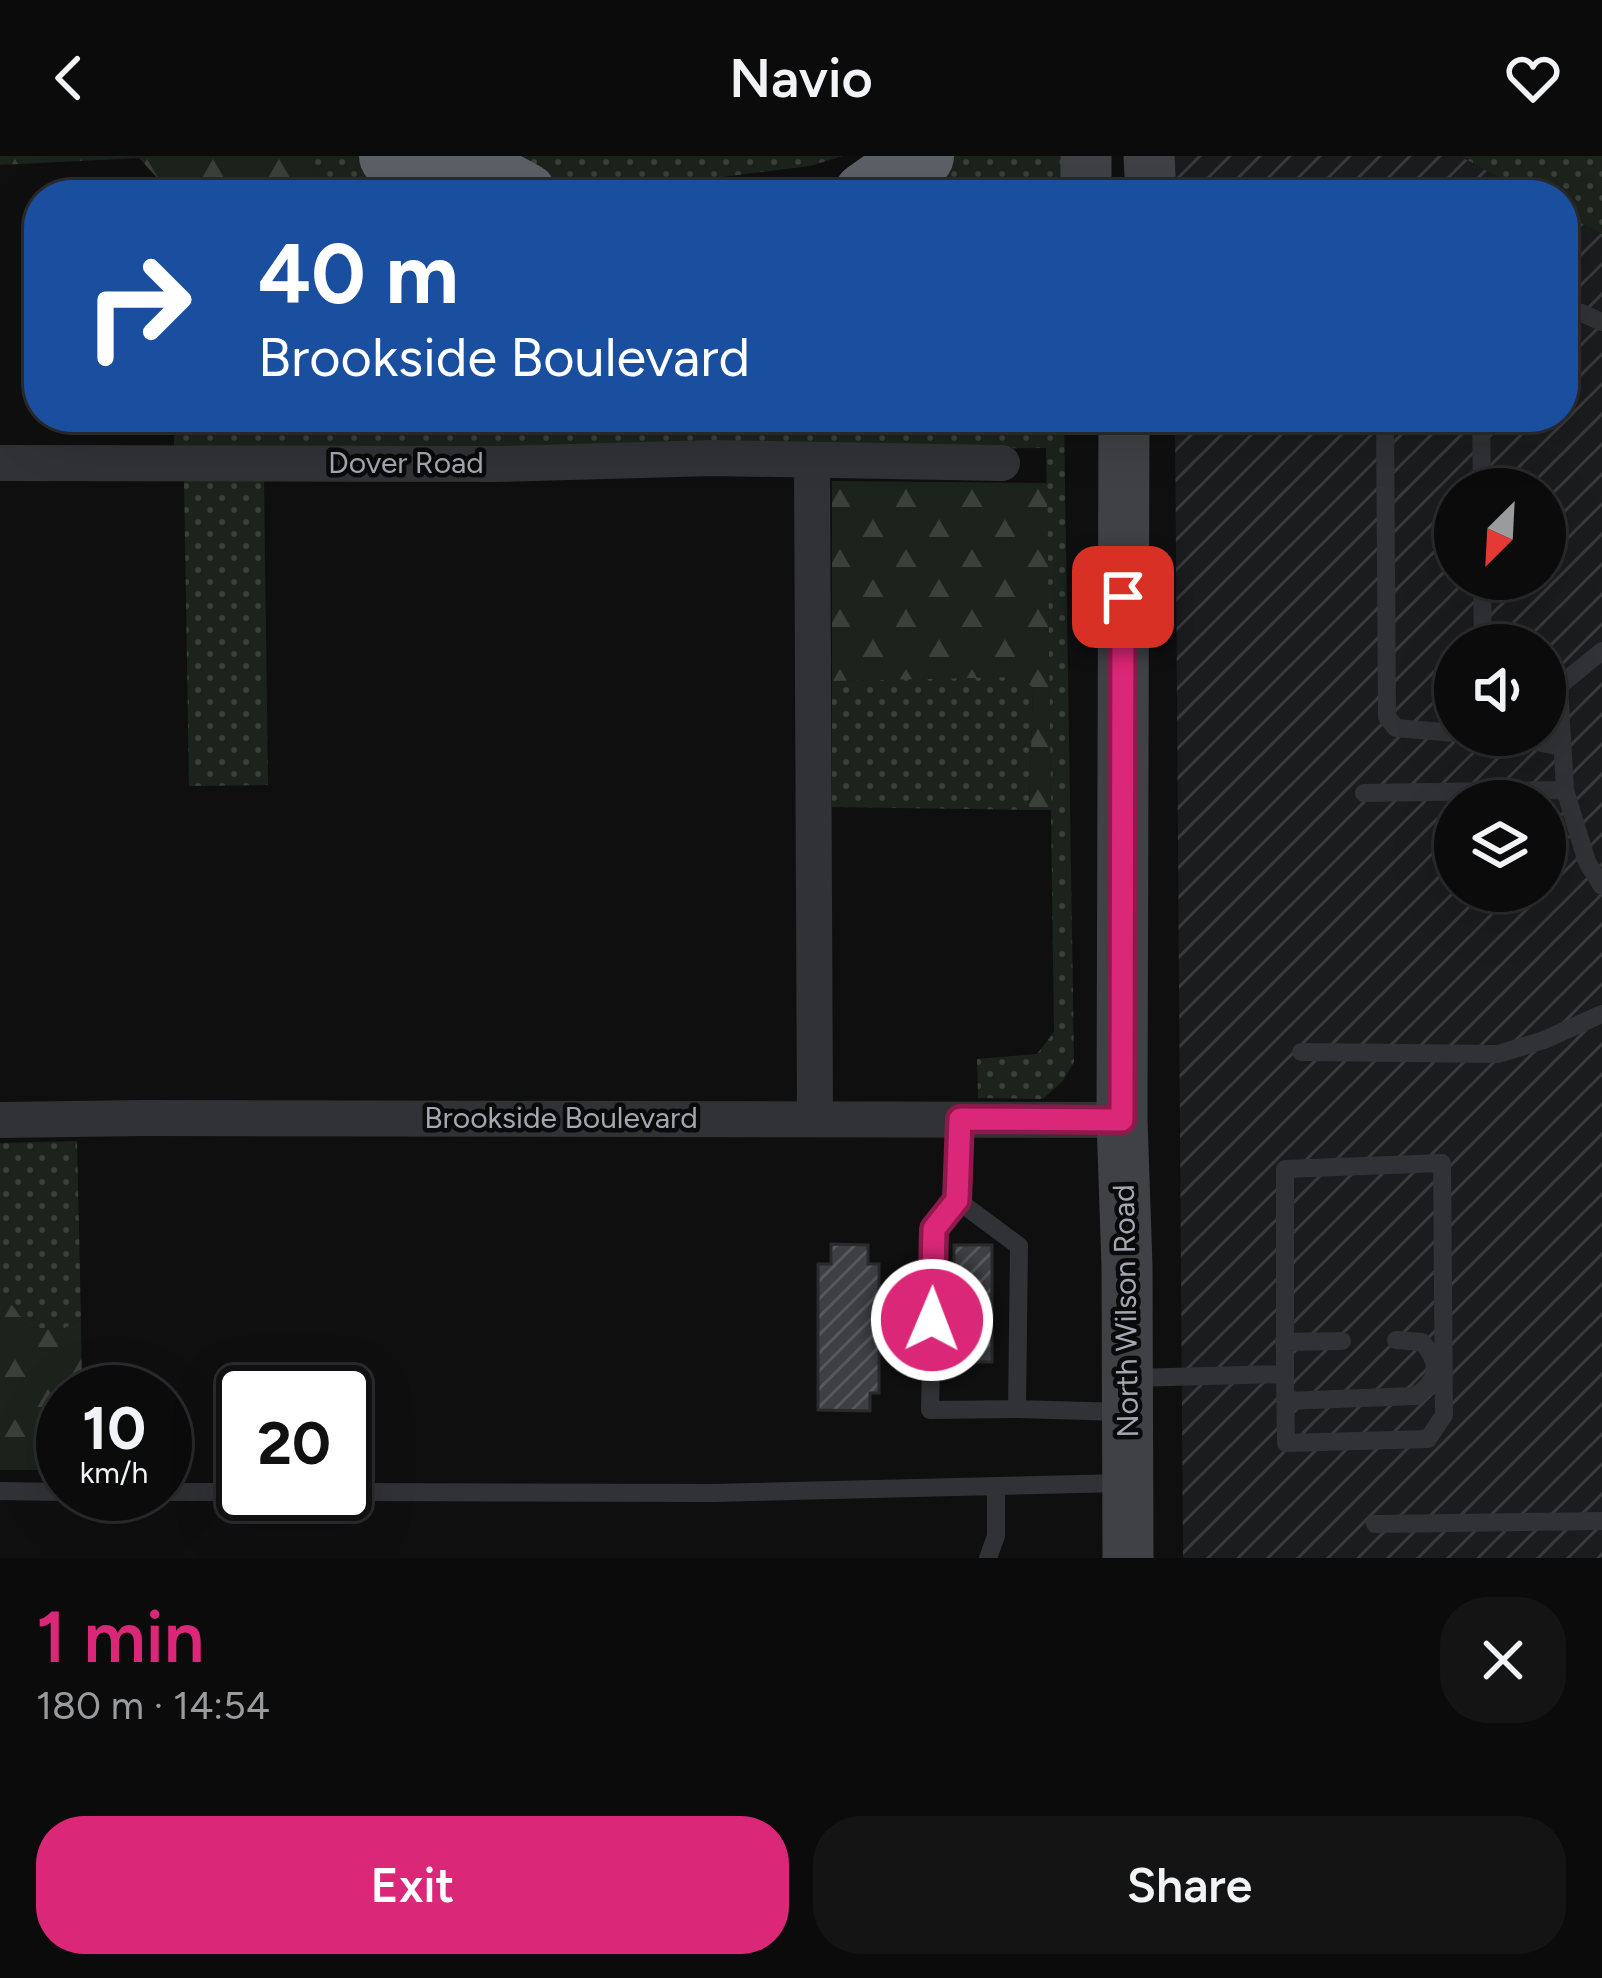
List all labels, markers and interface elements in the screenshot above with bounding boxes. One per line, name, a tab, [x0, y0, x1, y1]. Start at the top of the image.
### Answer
icon: back	[36, 45, 102, 111]
icon: heart	[1500, 45, 1566, 111]
text: Navio	[729, 46, 873, 111]
text: 40 m	[258, 223, 459, 324]
icon: right	[60, 228, 216, 384]
text: Brookside Boulevard	[258, 325, 750, 390]
street label: Dover Road	[328, 444, 484, 481]
north arrow	[1434, 468, 1566, 600]
map controls	[1434, 468, 1566, 912]
pin	[1072, 546, 1174, 648]
icon: arrive	[1090, 564, 1156, 630]
button: sound	[1434, 624, 1566, 756]
button: layers	[1434, 780, 1566, 912]
street label: Brookside Boulevard	[424, 1099, 698, 1136]
street label: North Wilson Road	[1105, 1184, 1146, 1438]
position arrow	[869, 1257, 995, 1383]
speed limit sign: 20	[216, 1365, 372, 1521]
text: 10	[82, 1392, 146, 1464]
text: km/h	[80, 1454, 148, 1491]
text: 1 min	[36, 1594, 204, 1680]
button: close	[1440, 1597, 1566, 1723]
text: 180 m · 14:54	[36, 1682, 270, 1729]
button: Exit	[36, 1816, 789, 1954]
button: Share	[813, 1816, 1566, 1954]

